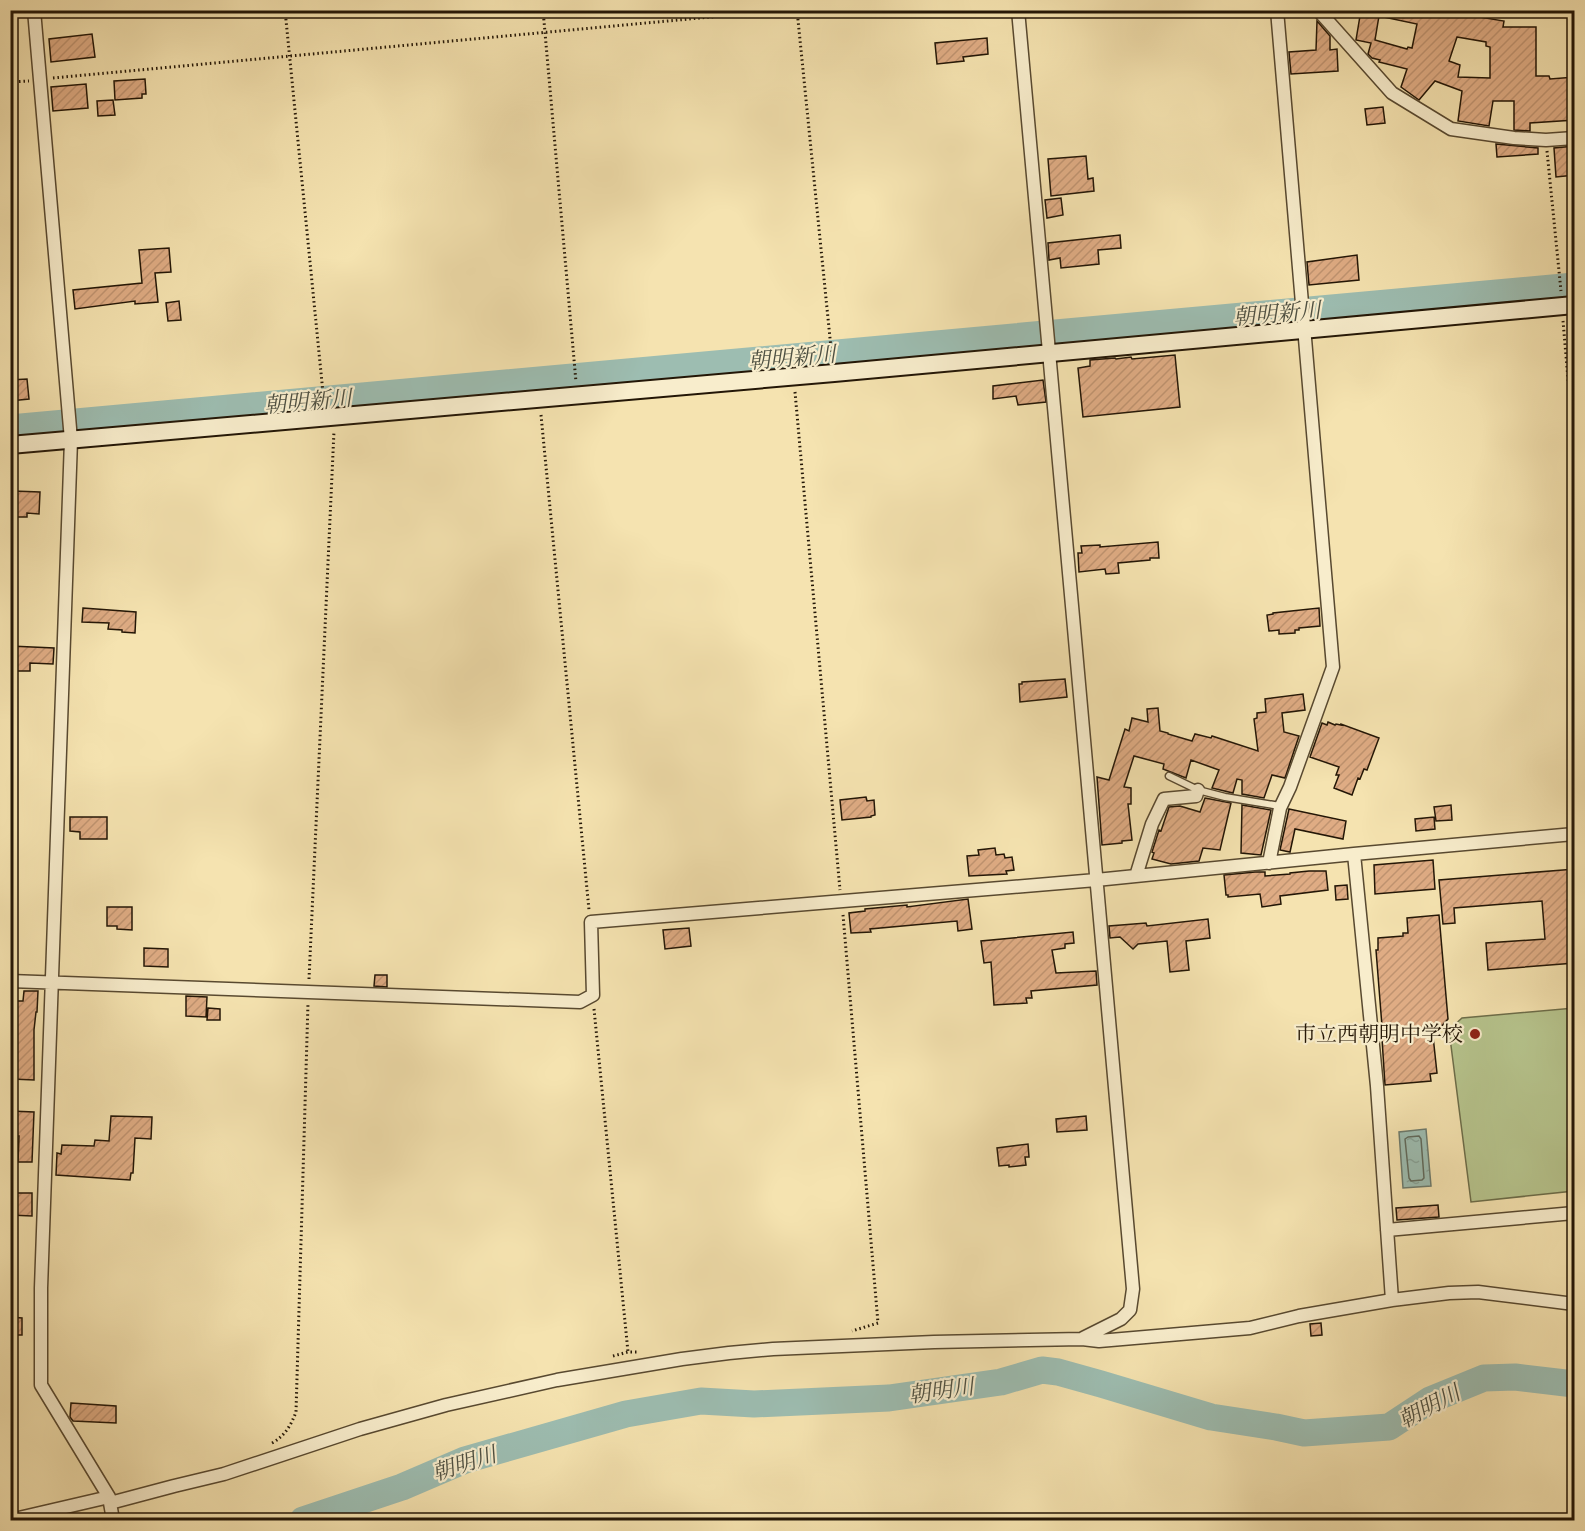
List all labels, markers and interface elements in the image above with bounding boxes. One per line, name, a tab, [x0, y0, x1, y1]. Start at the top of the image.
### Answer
water label: 朝明新川	[1232, 296, 1324, 331]
water label: 朝明新川	[747, 340, 839, 375]
water label: 朝明新川	[263, 384, 355, 419]
place label: 市立西朝明中学校	[1295, 1021, 1463, 1046]
marker: 市立西朝明中学校	[1468, 1027, 1482, 1041]
water label: 朝明川	[907, 1372, 978, 1408]
water label: 朝明川	[1394, 1378, 1466, 1434]
water label: 朝明川	[429, 1440, 502, 1487]

